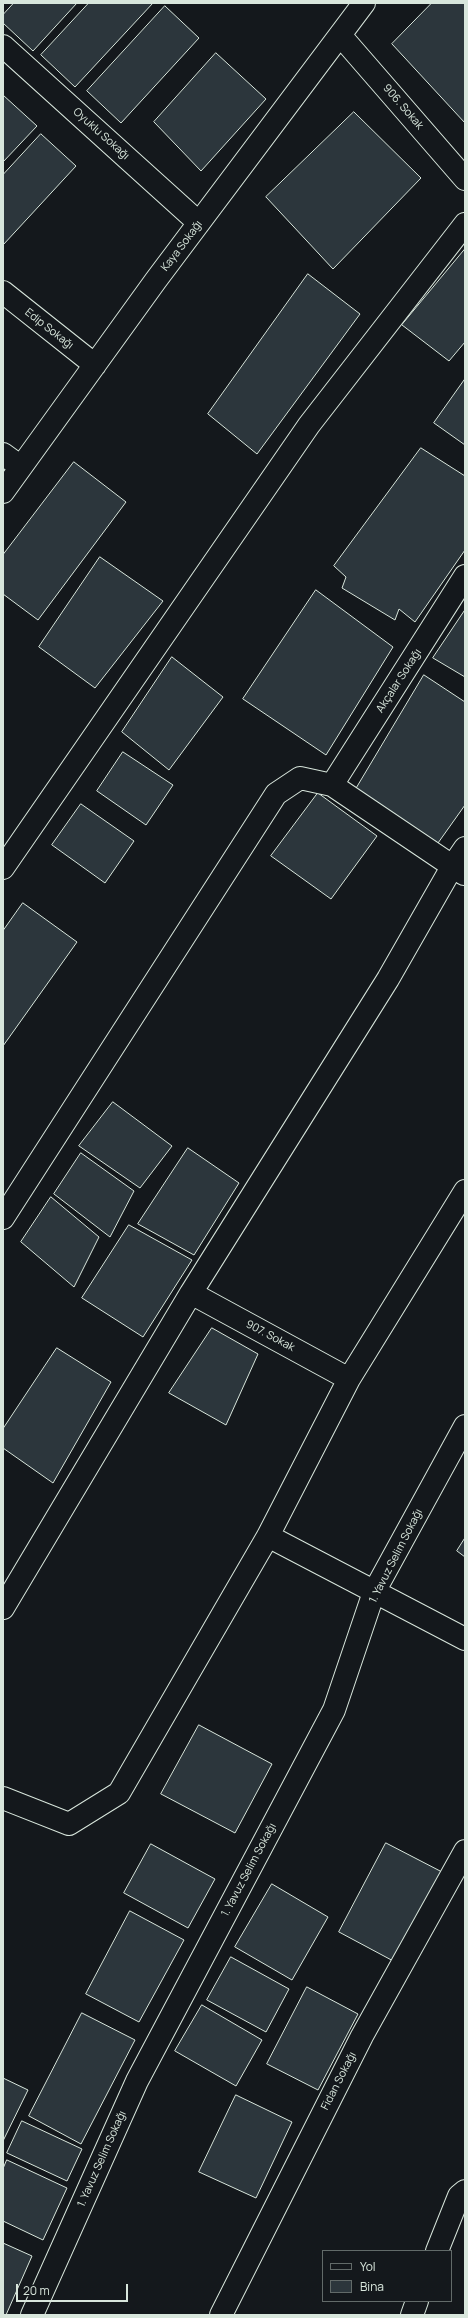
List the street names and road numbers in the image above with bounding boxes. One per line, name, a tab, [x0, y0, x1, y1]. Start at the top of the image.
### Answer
street label: 906. Sokak	[380, 82, 426, 132]
street label: Oyuklu Sokağı	[70, 105, 132, 163]
street label: Kaya Sokağı	[159, 218, 205, 274]
street label: Edip Sokağı	[22, 306, 76, 352]
street label: Akçalar Sokağı	[374, 647, 424, 715]
street label: 907. Sokak	[243, 1318, 297, 1354]
street label: 1. Yavuz Selim Sokağı	[367, 1507, 425, 1605]
street label: 1. Yavuz Selim Sokağı	[219, 1821, 279, 1919]
street label: Fidan Sokağı	[319, 2050, 359, 2112]
street label: 1. Yavuz Selim Sokağı	[75, 2109, 129, 2209]

